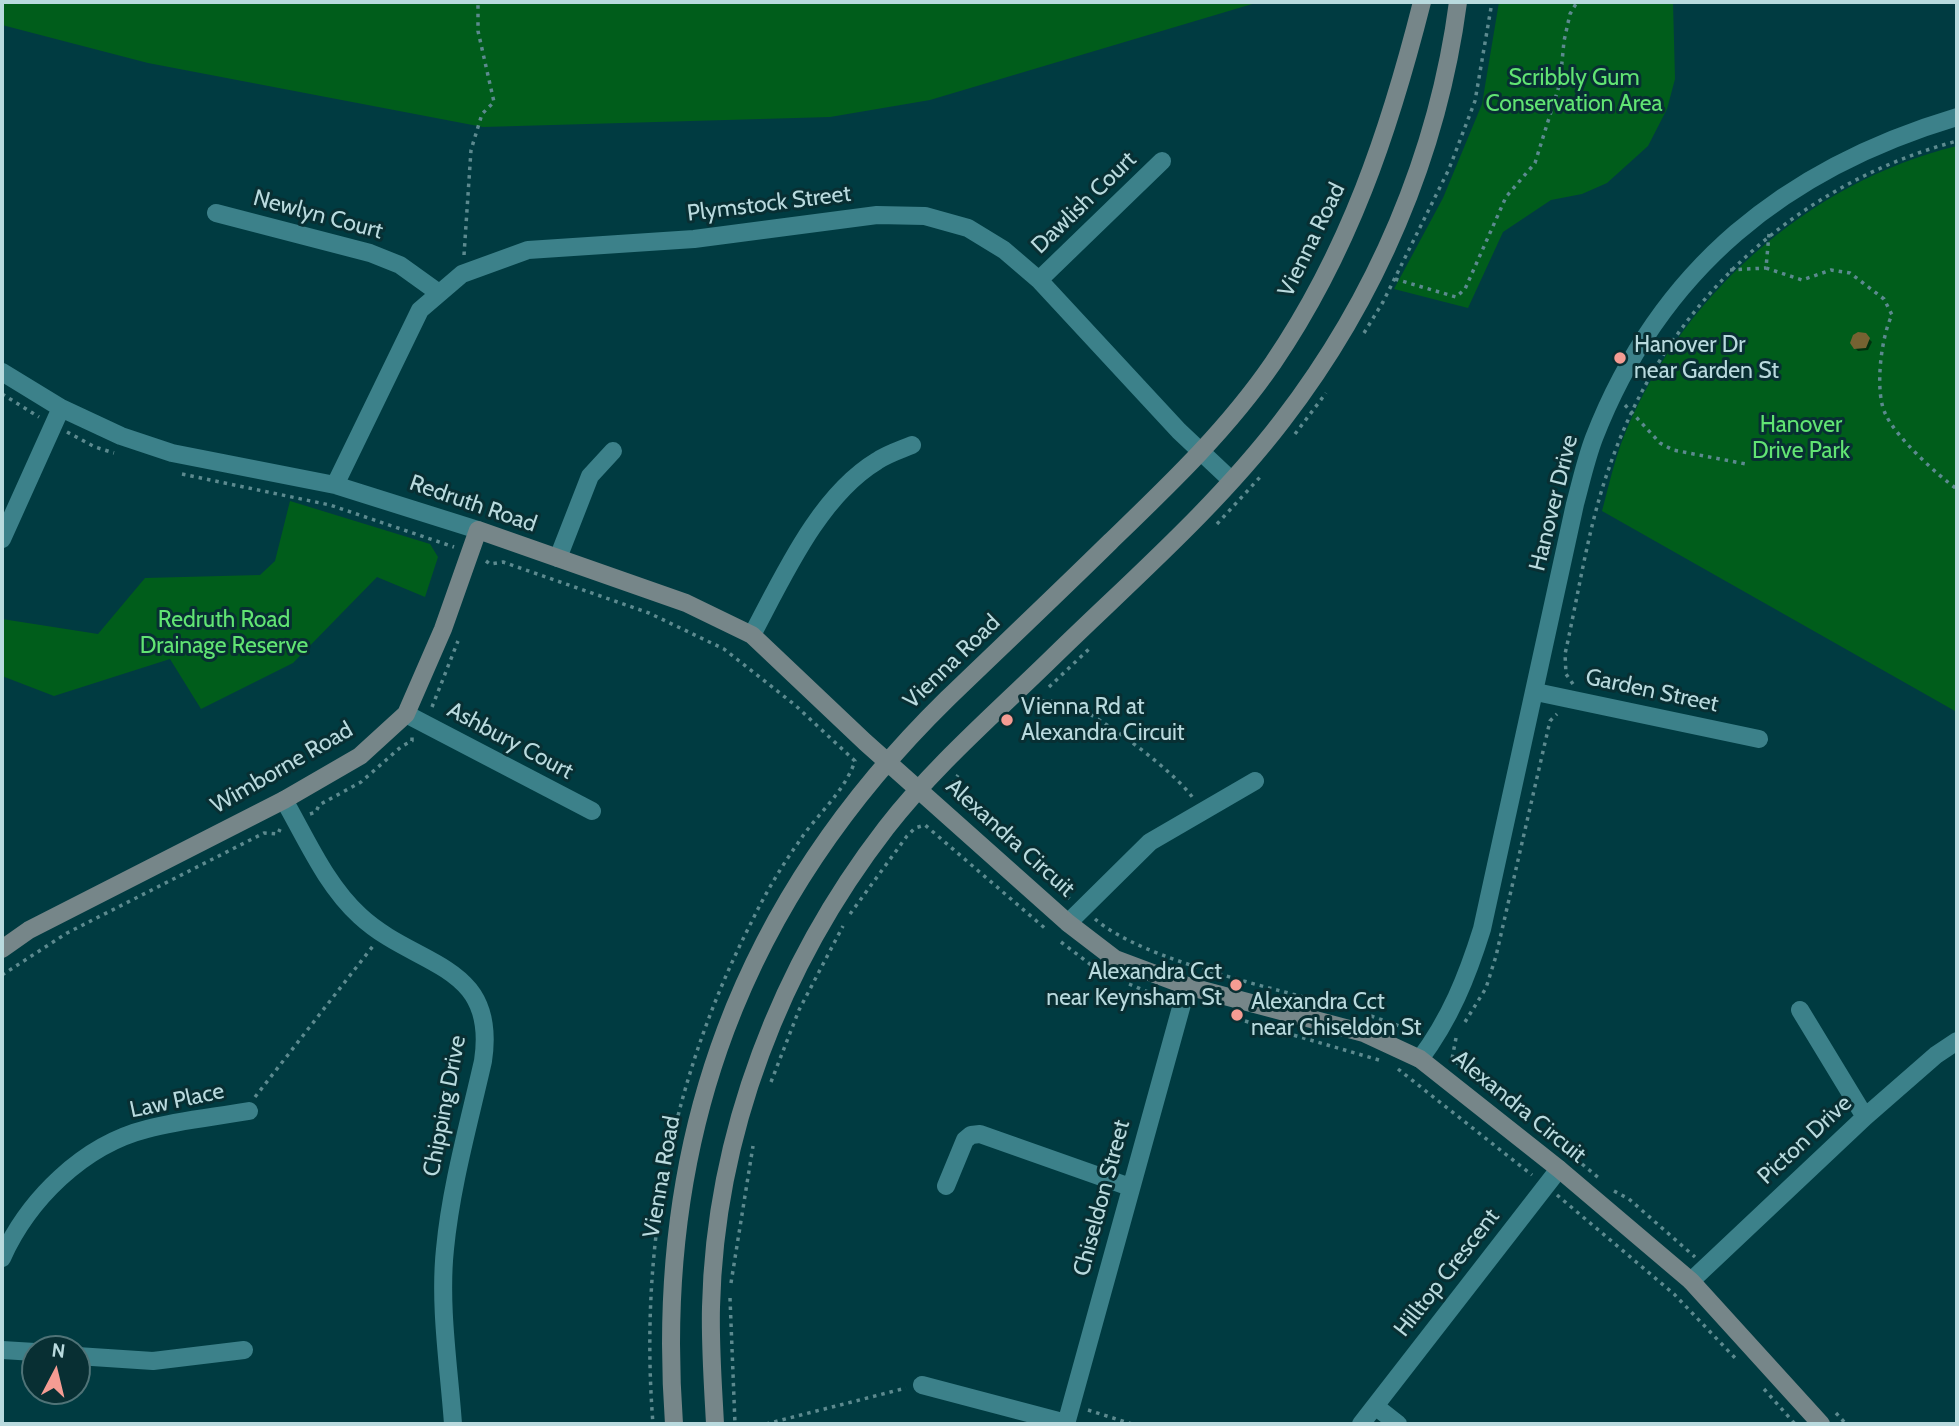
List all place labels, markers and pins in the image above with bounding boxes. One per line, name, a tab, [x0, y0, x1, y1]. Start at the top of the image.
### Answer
place label: Hanover Dr near Garden St	[1634, 331, 1779, 385]
marker: Hanover Dr near Garden St	[1612, 350, 1628, 366]
place label: Vienna Rd at Alexandra Circuit	[1021, 693, 1185, 747]
marker: Vienna Rd at Alexandra Circuit	[999, 712, 1015, 728]
place label: Alexandra Cct near Keynsham St	[1046, 958, 1222, 1012]
marker: Alexandra Cct near Keynsham St	[1228, 977, 1244, 993]
place label: Alexandra Cct near Chiseldon St	[1251, 988, 1422, 1042]
marker: Alexandra Cct near Chiseldon St	[1229, 1007, 1245, 1023]

